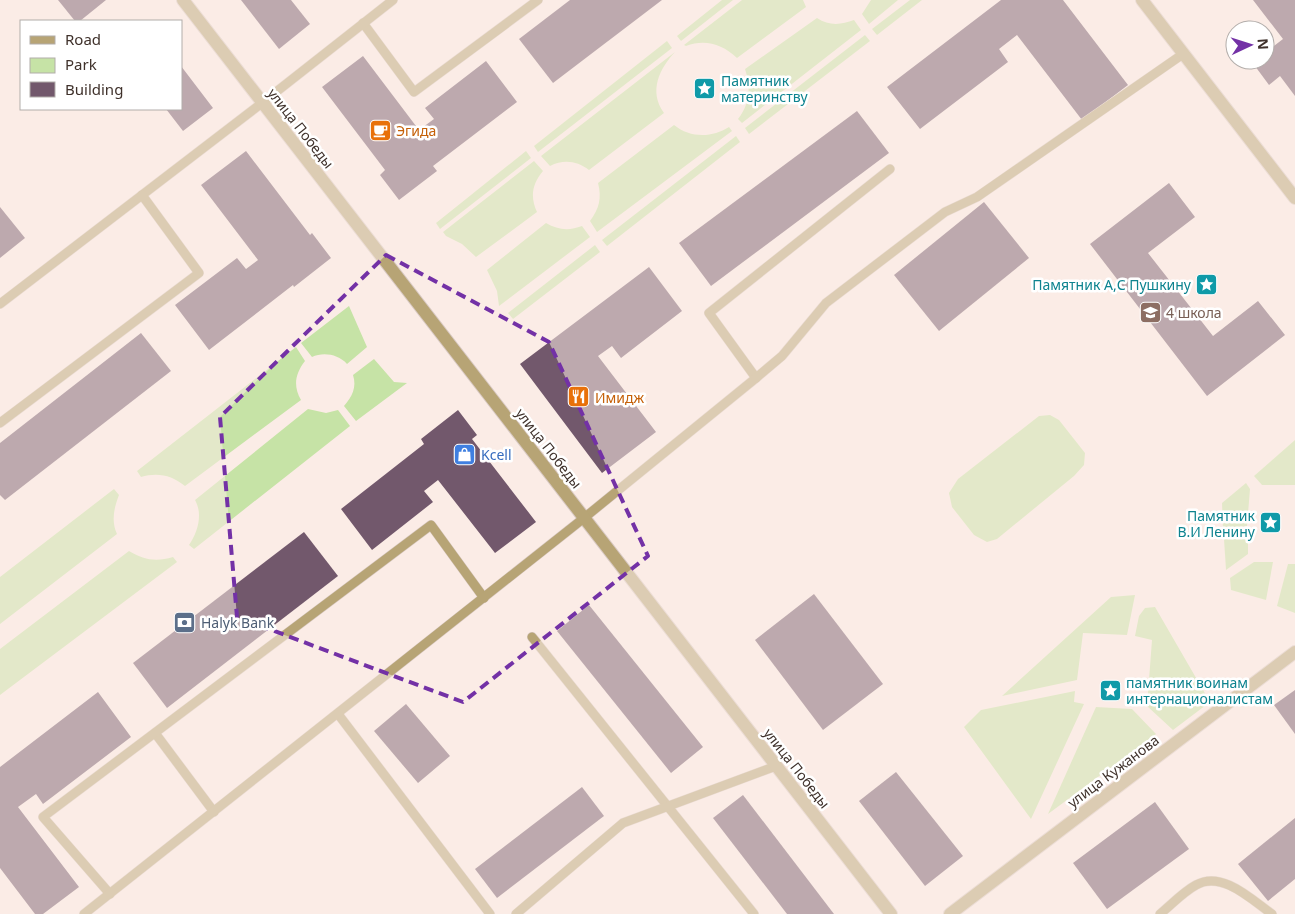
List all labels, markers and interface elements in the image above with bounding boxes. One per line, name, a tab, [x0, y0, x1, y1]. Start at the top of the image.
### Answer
legend	[20, 20, 182, 110]
north arrow	[1225, 20, 1275, 70]
text: Road	[65, 29, 101, 49]
text: N	[1254, 38, 1273, 50]
text: Park	[65, 54, 97, 74]
place label: Памятник материнству	[721, 71, 808, 106]
place icon: Памятник материнству	[693, 76, 717, 100]
text: Building	[65, 79, 123, 99]
street label: улица Победы	[264, 84, 338, 172]
cafe icon: Эгида	[368, 118, 392, 142]
place label: Эгида	[396, 121, 436, 140]
place icon: Памятник А,С Пушкину	[1195, 272, 1219, 296]
place label: Памятник А,С Пушкину	[1032, 275, 1192, 294]
school or university icon: 4 школа	[1138, 300, 1162, 324]
place label: 4 школа	[1166, 303, 1222, 322]
restaurant icon: Имидж	[567, 385, 591, 409]
place label: Имидж	[595, 388, 645, 407]
street label: улица Победы	[512, 404, 586, 492]
shop icon: Kcell	[453, 442, 477, 466]
place label: Kcell	[481, 445, 512, 464]
place label: Памятник В.И Ленину	[1177, 506, 1256, 541]
place icon: Памятник В.И Ленину	[1259, 511, 1283, 535]
bank icon: Halyk Bank	[173, 610, 197, 634]
place label: Halyk Bank	[201, 613, 275, 632]
place label: памятник воинам интернационалистам	[1126, 673, 1273, 708]
place icon: памятник воинам интернационалистам	[1098, 678, 1122, 702]
street label: улица Победы	[760, 724, 834, 812]
street label: улица Кужанова	[1063, 730, 1163, 812]

